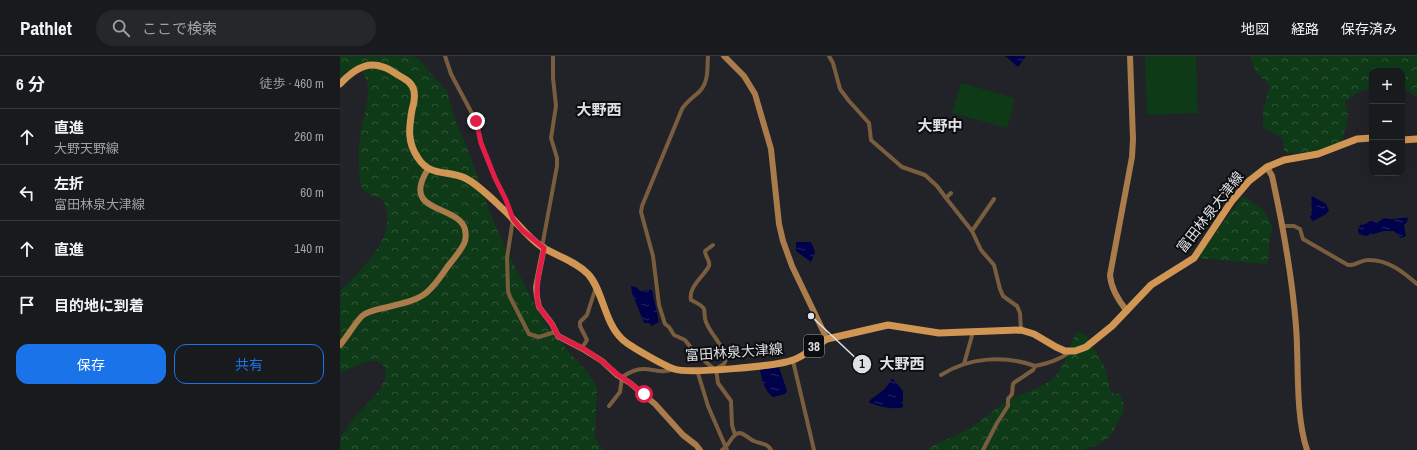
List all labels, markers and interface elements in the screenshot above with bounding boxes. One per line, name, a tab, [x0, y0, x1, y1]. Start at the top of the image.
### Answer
search box	[96, 10, 376, 46]
text: Pathlet	[20, 15, 72, 41]
icon: search	[110, 17, 132, 39]
text: ここで検索	[142, 18, 217, 39]
text: 地図	[1241, 20, 1269, 38]
text: 経路	[1291, 20, 1319, 38]
text: 保存済み	[1341, 20, 1397, 38]
map controls	[1369, 68, 1405, 176]
button: +	[1369, 68, 1405, 104]
text: 6 分	[16, 72, 45, 95]
text: 徒歩 · 460 m	[259, 75, 324, 92]
district label: 大野西	[576, 99, 622, 120]
button: −	[1369, 104, 1405, 140]
route end	[467, 112, 485, 130]
district label: 大野中	[917, 115, 963, 136]
text: 直進	[54, 117, 84, 138]
icon: ahead	[16, 126, 38, 148]
text: 260 m	[294, 128, 324, 145]
text: 大野天野線	[54, 140, 119, 157]
button: layers	[1369, 140, 1405, 176]
street label: 富田林泉大津線	[1173, 168, 1247, 256]
text: 左折	[54, 173, 84, 194]
icon: left	[16, 182, 38, 204]
text: 60 m	[300, 184, 324, 201]
text: 富田林泉大津線	[54, 196, 145, 213]
icon: ahead	[16, 238, 38, 260]
text: 直進	[54, 239, 84, 260]
text: 140 m	[294, 240, 324, 257]
icon: arrive	[16, 294, 38, 316]
text: 目的地に到着	[54, 295, 144, 316]
road number: 38	[804, 335, 824, 357]
street label: 富田林泉大津線	[684, 340, 784, 364]
button: 保存	[16, 344, 166, 384]
button: 共有	[174, 344, 324, 384]
callout: 大野西	[852, 351, 933, 378]
text: 大野西	[879, 353, 925, 374]
text: 1	[859, 356, 865, 372]
route start	[635, 385, 653, 403]

